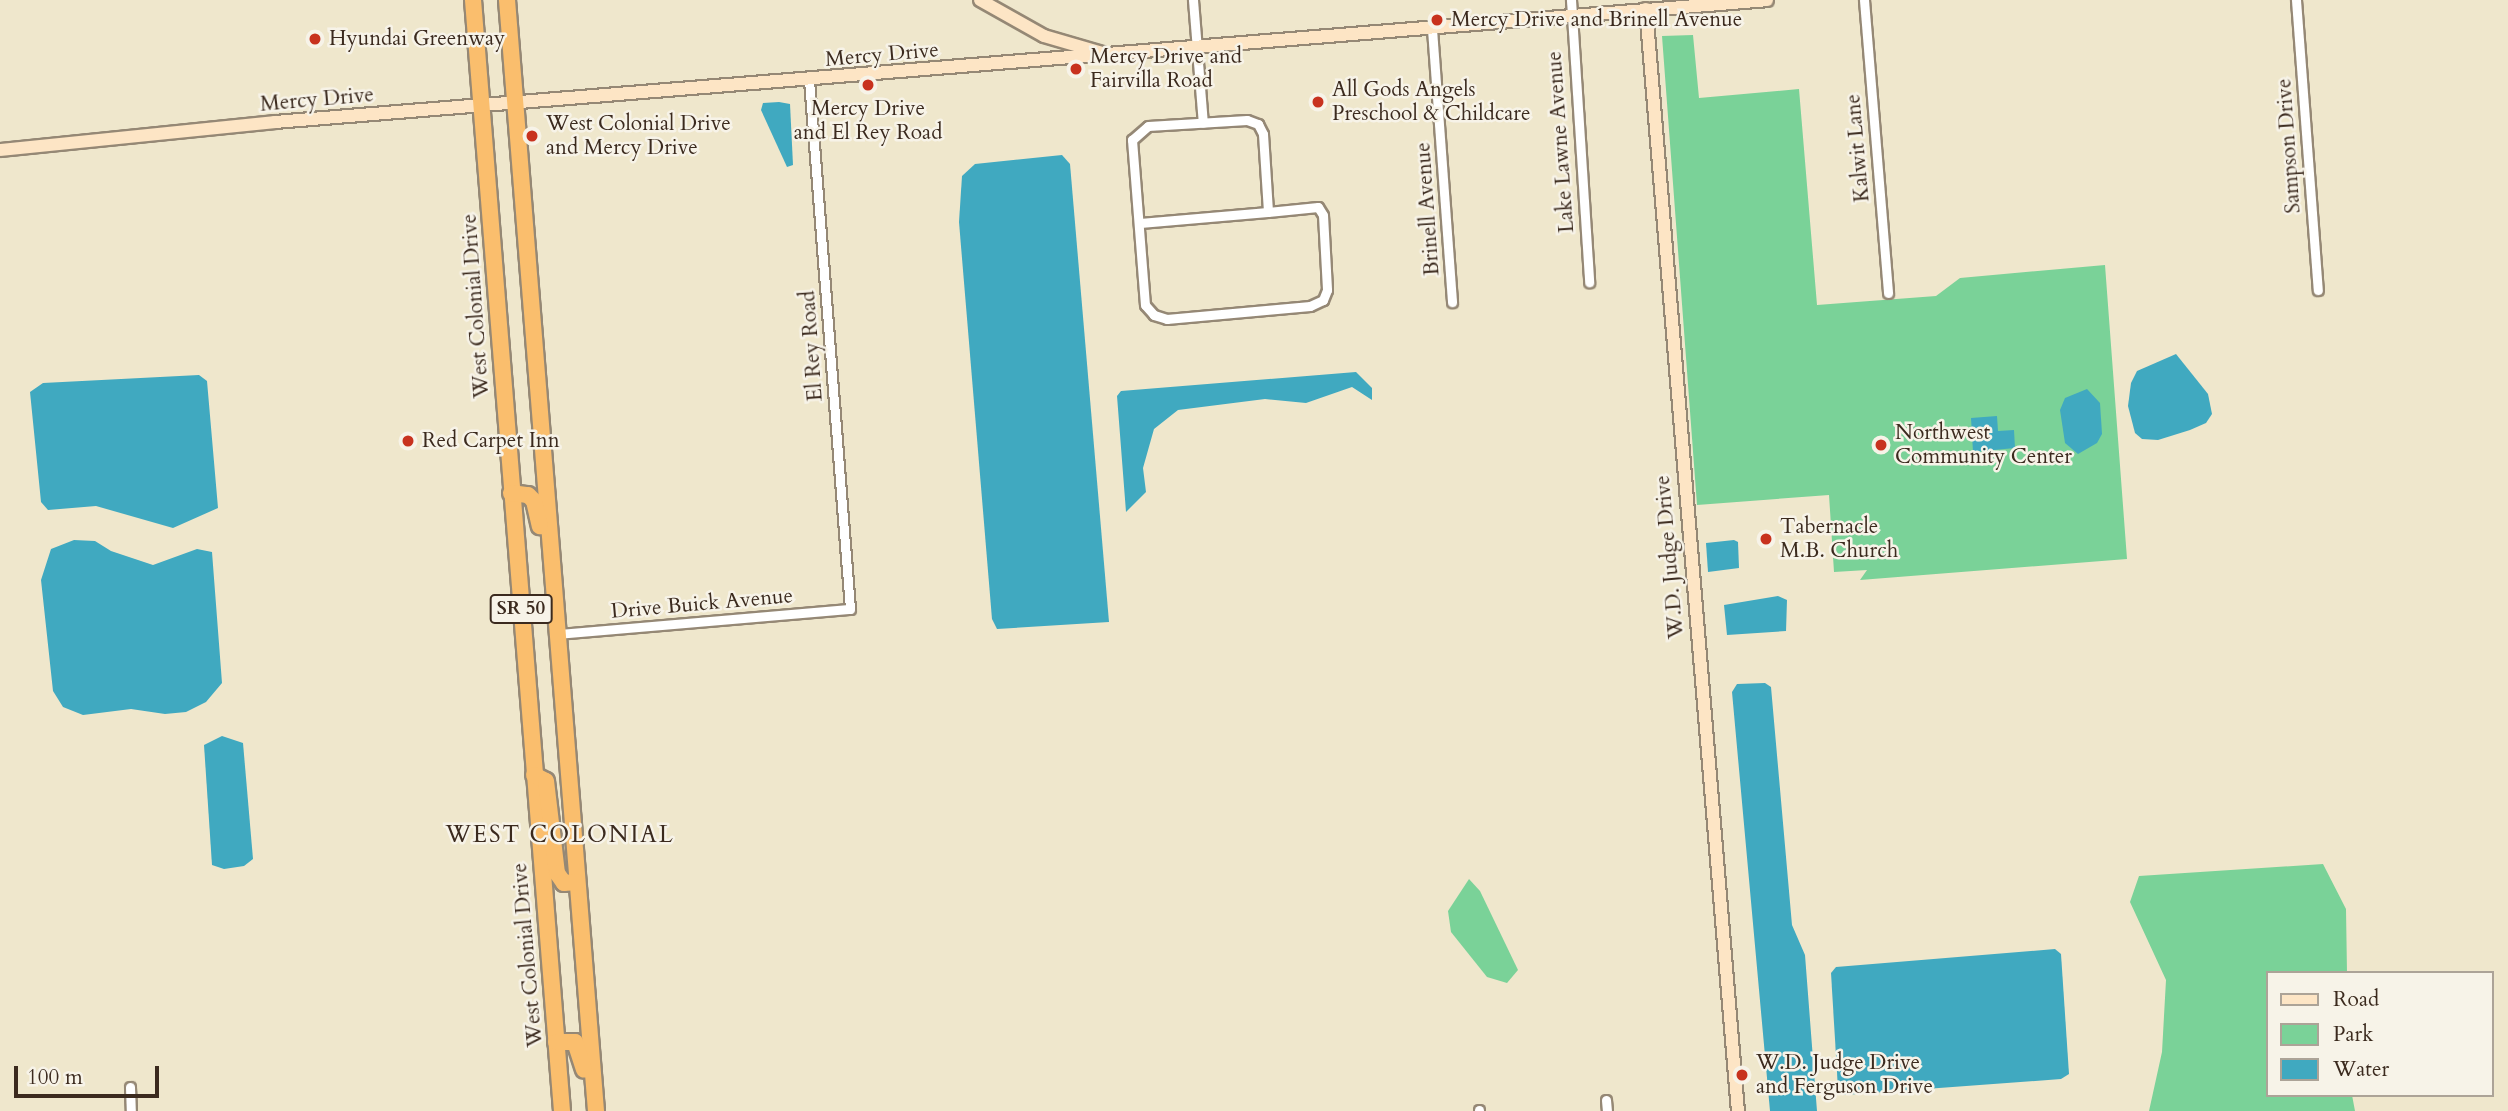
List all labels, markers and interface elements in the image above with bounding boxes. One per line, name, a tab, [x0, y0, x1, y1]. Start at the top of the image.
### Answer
place label: Mercy Drive and Brinell Avenue	[1451, 7, 1742, 33]
marker: Mercy Drive and Brinell Avenue	[1429, 12, 1445, 28]
place label: Hyundai Greenway	[329, 26, 505, 52]
marker: Hyundai Greenway	[307, 31, 323, 47]
street label: Mercy Drive	[824, 37, 940, 73]
place label: Mercy Drive and Fairvilla Road	[1090, 44, 1242, 94]
street label: Lake Lawne Avenue	[1542, 50, 1580, 234]
marker: Mercy Drive and Fairvilla Road	[1068, 61, 1084, 77]
marker: Mercy Drive and El Rey Road	[860, 77, 876, 93]
place label: All Gods Angels Preschool & Childcare	[1332, 77, 1531, 127]
street label: Sampson Drive	[2272, 78, 2306, 214]
street label: Mercy Drive	[259, 82, 375, 118]
street label: Kalwit Lane	[1841, 93, 1875, 203]
marker: All Gods Angels Preschool & Childcare	[1310, 94, 1326, 110]
place label: Mercy Drive and El Rey Road	[794, 96, 942, 146]
place label: West Colonial Drive and Mercy Drive	[546, 111, 731, 161]
marker: West Colonial Drive and Mercy Drive	[524, 128, 540, 144]
street label: Brinell Avenue	[1411, 141, 1445, 277]
street label: West Colonial Drive	[457, 213, 495, 399]
street label: El Rey Road	[796, 290, 828, 402]
place label: Northwest Community Center	[1895, 420, 2072, 470]
place label: Red Carpet Inn	[422, 428, 560, 454]
marker: Red Carpet Inn	[400, 433, 416, 449]
marker: Northwest Community Center	[1873, 437, 1889, 453]
street label: W.D. Judge Drive	[1650, 474, 1690, 640]
place label: Tabernacle M.B. Church	[1780, 514, 1898, 564]
marker: Tabernacle M.B. Church	[1758, 531, 1774, 547]
street label: Drive Buick Avenue	[610, 583, 794, 625]
road number: SR 50	[490, 594, 552, 624]
district label: WEST COLONIAL	[447, 821, 673, 849]
street label: West Colonial Drive	[507, 862, 549, 1048]
legend	[2266, 971, 2494, 1097]
text: Road	[2333, 985, 2379, 1014]
text: Park	[2333, 1020, 2373, 1049]
place label: W.D. Judge Drive and Ferguson Drive	[1756, 1050, 1933, 1100]
scale bar	[18, 1052, 163, 1096]
text: Water	[2333, 1055, 2389, 1084]
text: 100 m	[27, 1063, 83, 1092]
marker: W.D. Judge Drive and Ferguson Drive	[1734, 1067, 1750, 1083]

